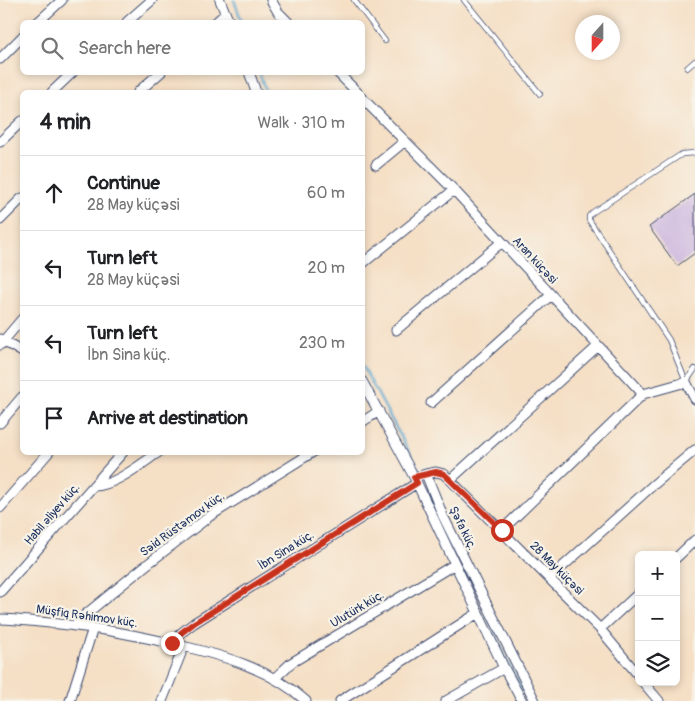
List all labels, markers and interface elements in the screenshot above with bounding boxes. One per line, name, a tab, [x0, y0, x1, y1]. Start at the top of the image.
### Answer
north arrow	[575, 15, 620, 60]
search box	[20, 20, 365, 75]
icon: search	[38, 34, 66, 62]
text: Search here	[78, 36, 171, 60]
text: 4 min	[40, 109, 91, 136]
text: Walk · 310 m	[258, 113, 345, 133]
text: Continue	[87, 171, 160, 195]
icon: ahead	[40, 179, 68, 207]
text: 60 m	[307, 183, 345, 203]
text: 28 May küçəsi	[87, 195, 180, 215]
street label: Aran küçəsi	[509, 234, 560, 287]
text: Turn left	[87, 246, 157, 270]
icon: left	[40, 254, 68, 282]
text: 20 m	[307, 258, 345, 278]
text: 28 May küçəsi	[87, 270, 180, 290]
text: Turn left	[87, 321, 157, 345]
icon: left	[40, 329, 68, 357]
text: 230 m	[299, 333, 345, 353]
text: İbn Sina küç.	[87, 345, 171, 365]
icon: arrive	[40, 404, 68, 432]
text: Arrive at destination	[87, 406, 248, 430]
street label: Habil Əliyev küç.	[21, 480, 83, 548]
street label: Səid Rüstəmov küç.	[137, 489, 227, 560]
street label: Şəfa küç.	[446, 504, 480, 553]
route start	[491, 519, 514, 542]
street label: İbn Sina küç.	[255, 527, 317, 573]
street label: 28 May küçəsi	[527, 538, 587, 598]
map controls	[635, 551, 680, 686]
button: +	[635, 551, 680, 596]
street label: Ulutürk küç.	[328, 588, 387, 631]
button: −	[635, 596, 680, 641]
street label: Müşfiq Rəhimov küç.	[35, 602, 139, 631]
route end	[161, 632, 184, 655]
button: layers	[635, 641, 680, 686]

